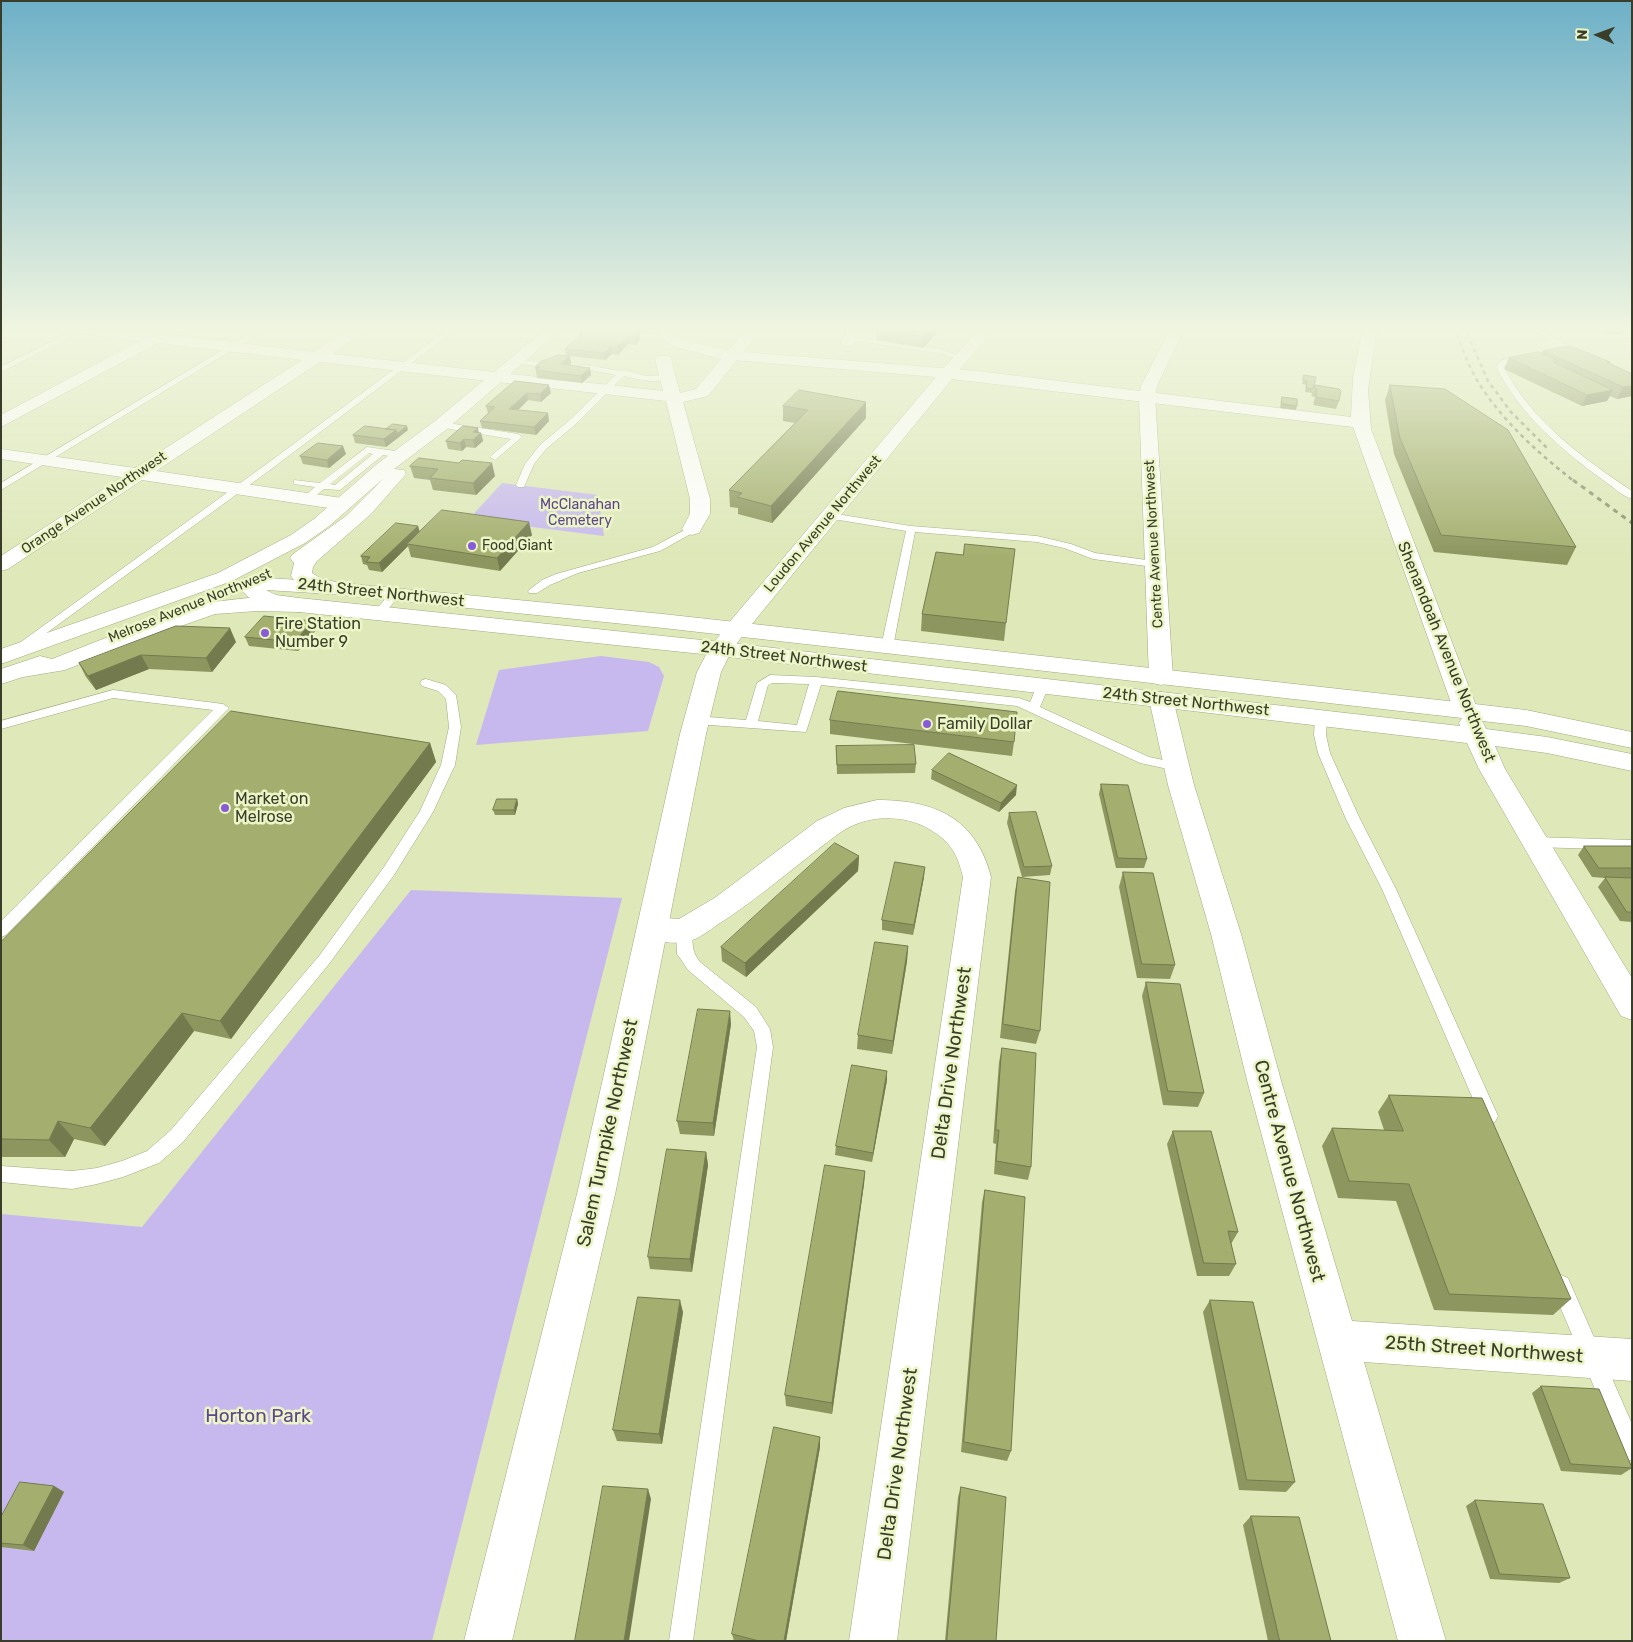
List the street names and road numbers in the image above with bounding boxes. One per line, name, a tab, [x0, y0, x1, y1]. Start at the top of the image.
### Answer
street label: Orange Avenue Northwest	[18, 448, 170, 558]
street label: Loudon Avenue Northwest	[761, 452, 885, 596]
street label: Centre Avenue Northwest	[1141, 459, 1167, 629]
street label: Shenandoah Avenue Northwest	[1393, 539, 1499, 765]
street label: Melrose Avenue Northwest	[106, 565, 274, 647]
street label: 24th Street Northwest	[297, 575, 465, 611]
street label: 24th Street Northwest	[700, 637, 868, 677]
street label: 24th Street Northwest	[1102, 684, 1270, 720]
street label: Delta Drive Northwest	[927, 965, 977, 1161]
street label: Salem Turnpike Northwest	[573, 1017, 643, 1249]
street label: Centre Avenue Northwest	[1248, 1058, 1330, 1284]
street label: 25th Street Northwest	[1384, 1332, 1584, 1368]
street label: Delta Drive Northwest	[873, 1366, 923, 1562]

